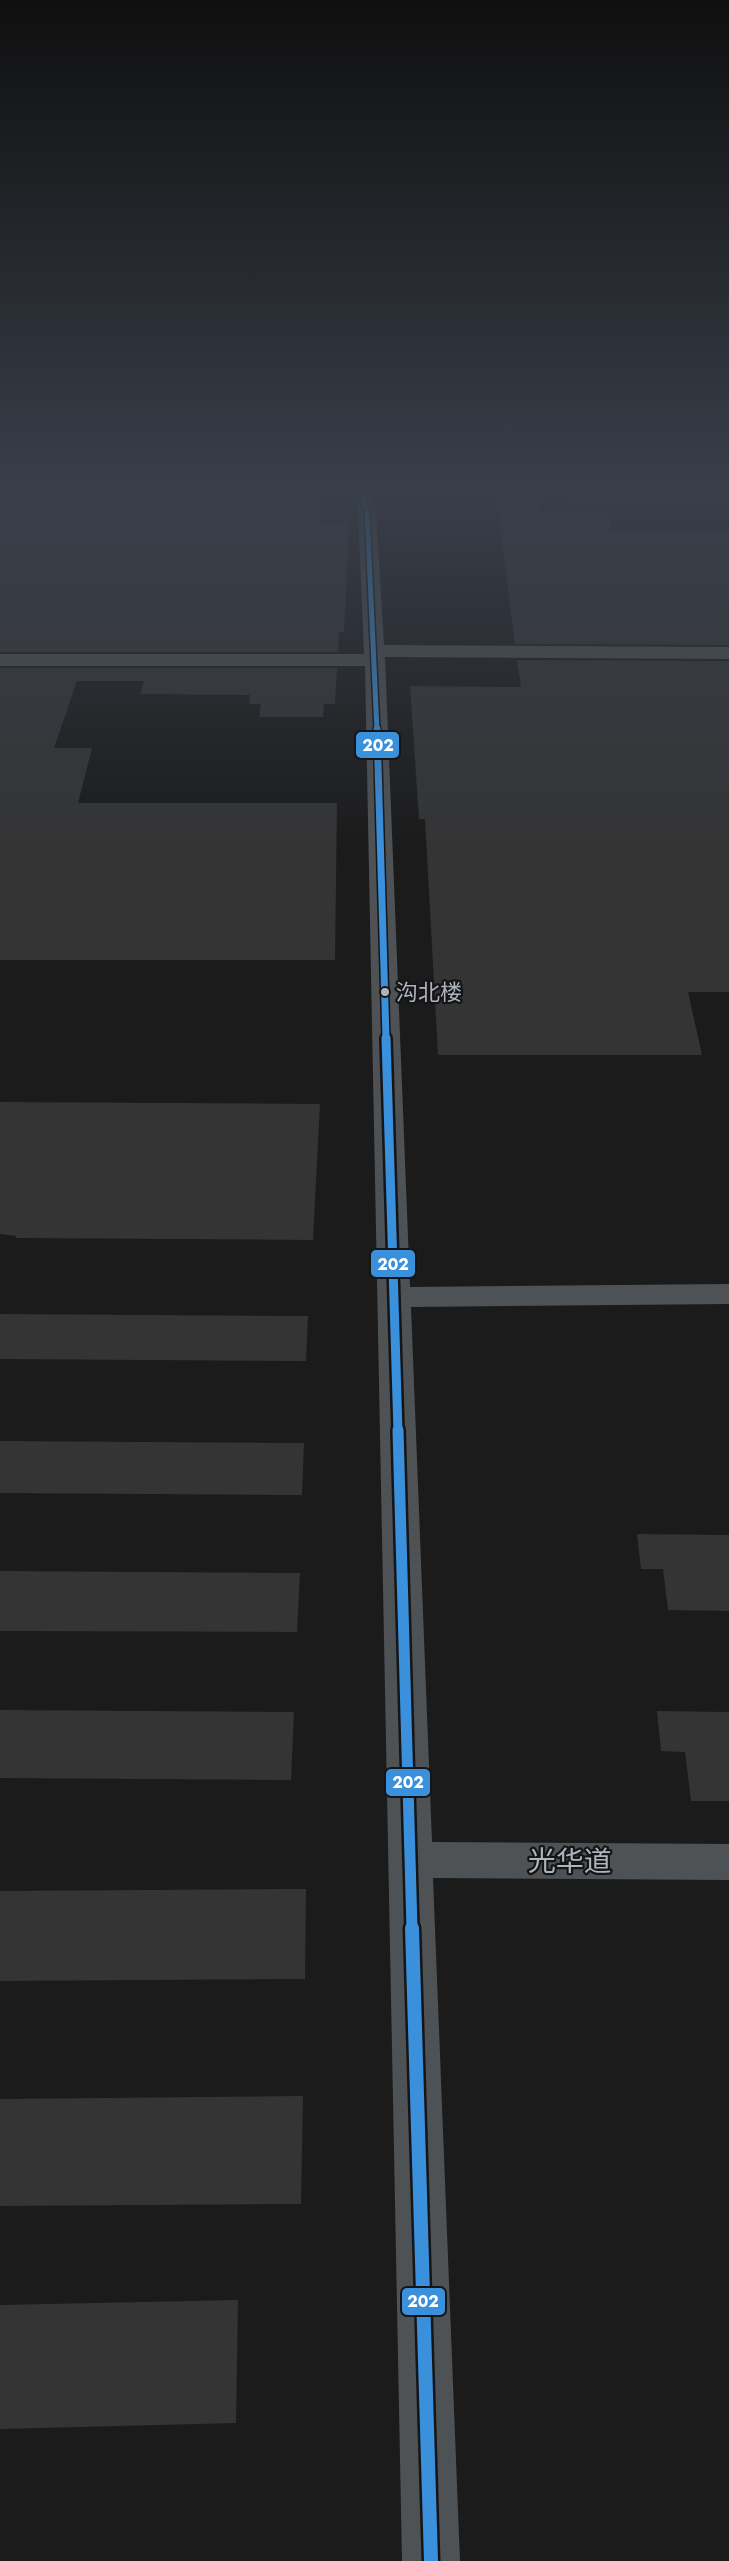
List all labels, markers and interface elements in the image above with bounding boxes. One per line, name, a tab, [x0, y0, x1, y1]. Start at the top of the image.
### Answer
line badge: 202	[355, 731, 400, 759]
text: 202	[362, 734, 394, 757]
place label: 沟北楼	[396, 976, 462, 1008]
marker: 沟北楼	[379, 986, 391, 998]
line badge: 202	[370, 1249, 416, 1278]
text: 202	[377, 1253, 409, 1276]
line badge: 202	[385, 1768, 431, 1797]
text: 202	[392, 1771, 424, 1794]
street label: 光华道	[528, 1841, 612, 1882]
line badge: 202	[401, 2287, 446, 2316]
text: 202	[407, 2290, 439, 2313]

